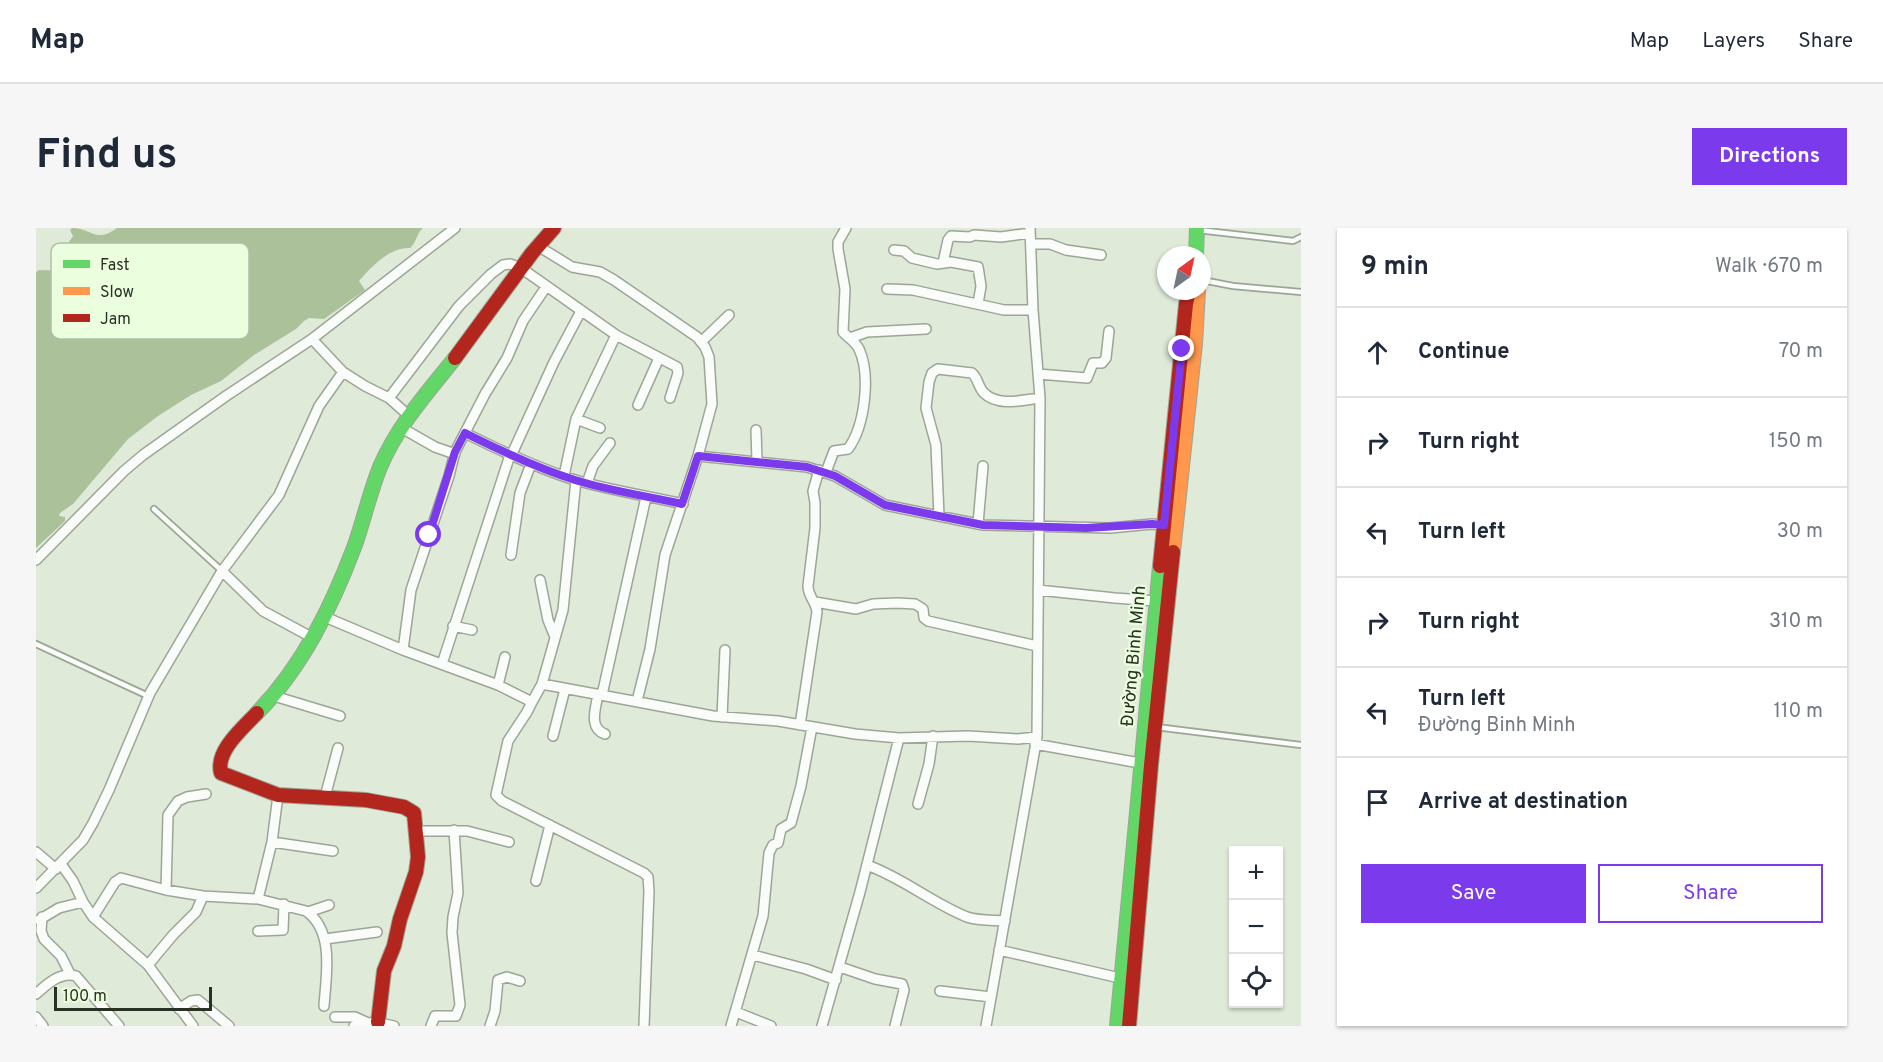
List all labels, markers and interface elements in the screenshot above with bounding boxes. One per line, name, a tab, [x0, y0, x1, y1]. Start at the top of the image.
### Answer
text: Map	[30, 23, 85, 59]
text: Map	[1630, 28, 1669, 55]
text: Layers	[1702, 28, 1765, 55]
text: Share	[1798, 28, 1853, 55]
button: Directions	[1692, 128, 1847, 185]
text: Find us	[36, 130, 177, 183]
legend	[51, 243, 249, 339]
north arrow	[1157, 246, 1211, 300]
text: 9 min	[1361, 251, 1429, 284]
text: Walk · 670 m	[1715, 254, 1823, 280]
text: Fast	[100, 256, 130, 276]
text: Slow	[100, 283, 134, 303]
text: Jam	[100, 310, 131, 330]
route end	[1168, 335, 1194, 361]
icon: ahead	[1361, 336, 1394, 369]
text: Continue	[1418, 339, 1509, 366]
text: 70 m	[1779, 339, 1823, 365]
icon: right	[1361, 426, 1394, 459]
text: Turn right	[1418, 429, 1520, 456]
text: 150 m	[1769, 429, 1823, 455]
icon: left	[1361, 516, 1394, 549]
text: Turn left	[1418, 519, 1506, 546]
text: 30 m	[1777, 519, 1823, 545]
route start	[415, 521, 441, 547]
street label: Đường Binh Minh	[1117, 585, 1152, 728]
icon: right	[1361, 606, 1394, 639]
text: Turn right	[1418, 609, 1520, 636]
text: 310 m	[1769, 609, 1823, 635]
text: Turn left	[1418, 686, 1506, 713]
icon: left	[1361, 696, 1394, 729]
text: 110 m	[1774, 699, 1823, 725]
text: Đường Binh Minh	[1418, 713, 1575, 739]
icon: arrive	[1361, 786, 1394, 819]
text: Arrive at destination	[1418, 789, 1628, 816]
map controls	[1229, 846, 1283, 1008]
button: +	[1229, 846, 1283, 900]
button: Save	[1361, 864, 1586, 923]
button: Share	[1598, 864, 1823, 923]
button: −	[1229, 900, 1283, 954]
button: locate	[1229, 954, 1283, 1008]
scale bar	[54, 984, 212, 1012]
text: 100 m	[63, 987, 107, 1007]

